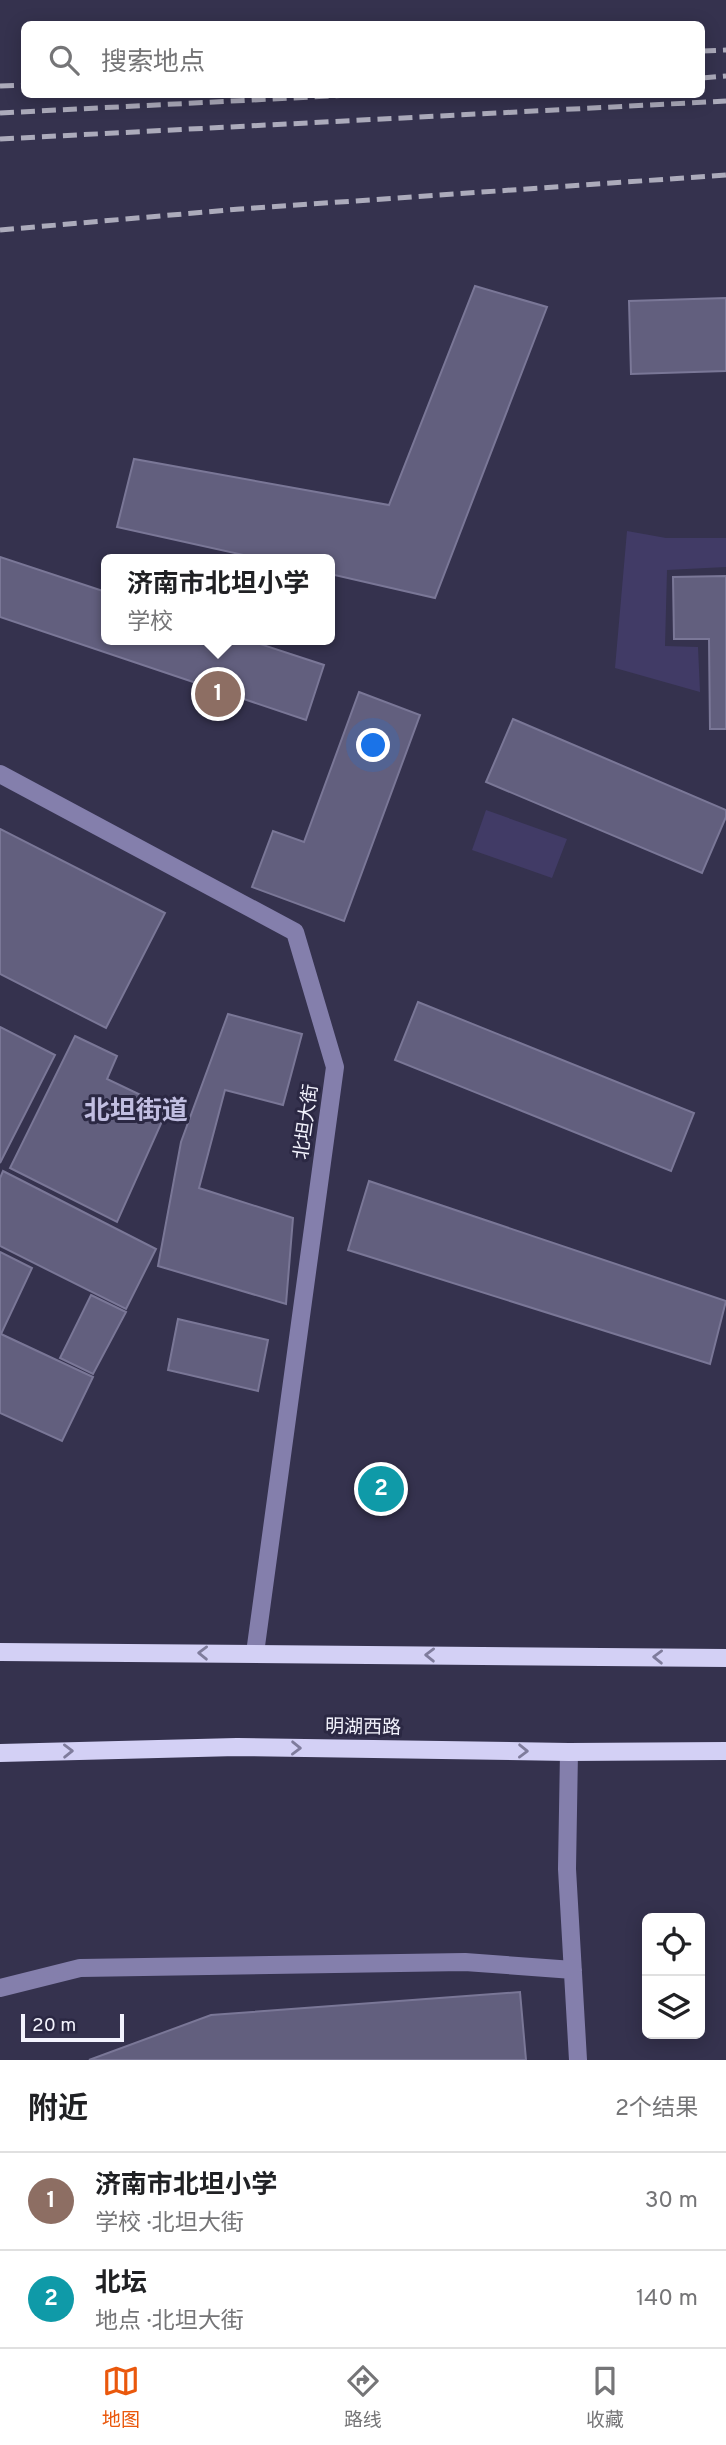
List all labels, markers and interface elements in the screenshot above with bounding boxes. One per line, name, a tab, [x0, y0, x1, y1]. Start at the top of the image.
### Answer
search box	[21, 21, 705, 98]
icon: search	[45, 41, 83, 79]
text: 搜索地点	[101, 47, 205, 80]
popup	[101, 554, 335, 645]
text: 济南市北坦小学	[127, 569, 309, 602]
text: 学校	[127, 609, 173, 638]
pin: 1	[195, 668, 241, 720]
your location	[356, 728, 390, 762]
street label: 北坦大街	[290, 1083, 324, 1161]
district label: 北坦街道	[84, 1096, 188, 1129]
pin: 2	[358, 1463, 404, 1515]
one-way arrow	[197, 1645, 208, 1661]
one-way arrow	[425, 1647, 435, 1663]
one-way arrow	[652, 1649, 663, 1665]
street label: 明湖西路	[325, 1715, 401, 1741]
one-way arrow	[290, 1740, 301, 1755]
one-way arrow	[63, 1743, 74, 1759]
one-way arrow	[518, 1743, 529, 1759]
map controls	[642, 1913, 705, 2039]
button: locate	[642, 1913, 705, 1976]
button: layers	[642, 1976, 705, 2039]
scale bar	[21, 2011, 124, 2043]
text: 20 m	[32, 2014, 76, 2038]
text: 附近	[28, 2092, 88, 2129]
text: 2个结果	[615, 2095, 698, 2124]
text: 济南市北坦小学	[95, 2170, 277, 2203]
text: 1	[46, 2187, 56, 2216]
text: 30 m	[645, 2187, 698, 2216]
text: 学校 · 北坦大街	[95, 2210, 244, 2239]
text: 北坛	[95, 2268, 147, 2301]
text: 2	[44, 2285, 58, 2314]
text: 140 m	[636, 2285, 698, 2314]
text: 地点 · 北坦大街	[95, 2308, 244, 2337]
tab: 地图	[102, 2362, 140, 2433]
tab: 路线	[344, 2362, 382, 2433]
tab: 收藏	[586, 2362, 624, 2433]

